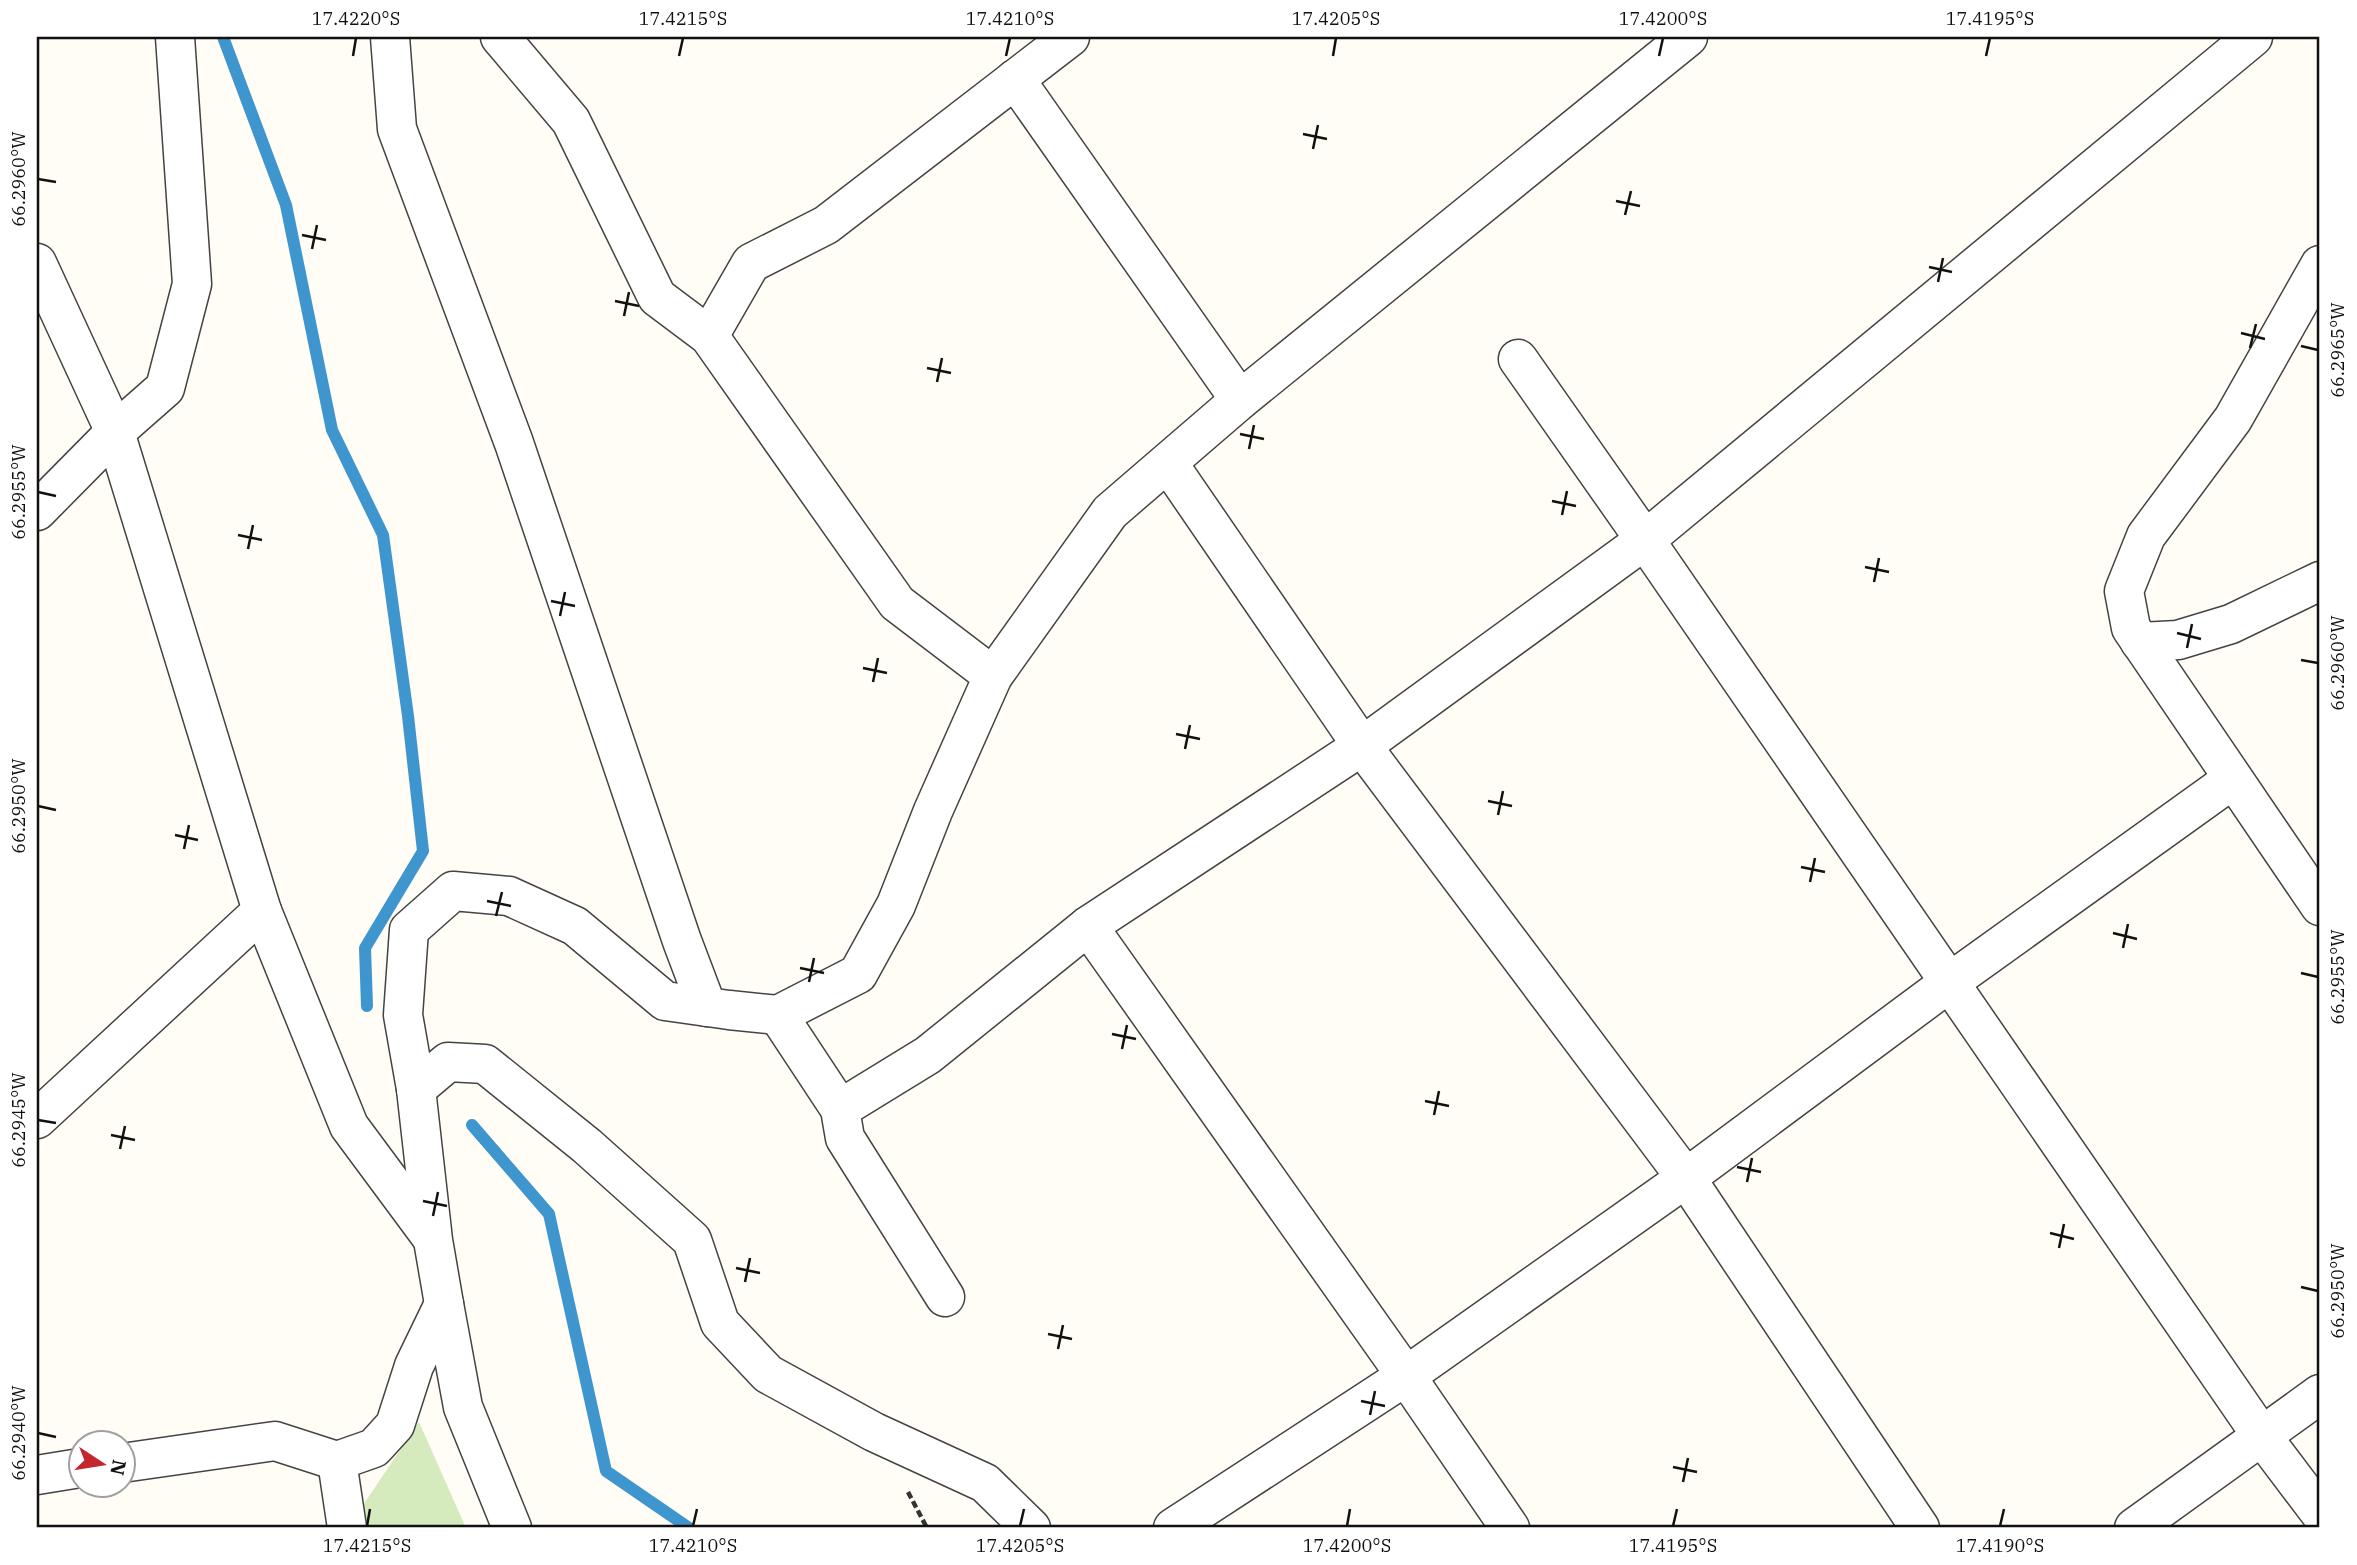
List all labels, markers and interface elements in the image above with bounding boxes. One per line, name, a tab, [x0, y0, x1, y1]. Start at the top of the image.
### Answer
text: 17.4220°S	[312, 7, 400, 30]
text: 17.4215°S	[639, 7, 727, 30]
text: 17.4210°S	[966, 7, 1054, 30]
text: 17.4205°S	[1292, 7, 1380, 30]
text: 17.4200°S	[1619, 7, 1707, 30]
text: 17.4195°S	[1946, 7, 2034, 30]
text: 66.2960°W	[7, 131, 30, 227]
text: 66.2965°W	[2326, 302, 2349, 398]
text: 66.2955°W	[7, 444, 30, 540]
text: 66.2960°W	[2326, 615, 2349, 711]
text: 66.2950°W	[7, 758, 30, 854]
text: 66.2955°W	[2326, 929, 2349, 1025]
text: 66.2945°W	[7, 1072, 30, 1168]
text: 66.2950°W	[2326, 1243, 2349, 1339]
text: 66.2940°W	[7, 1385, 30, 1481]
north arrow	[66, 1428, 136, 1498]
text: N	[105, 1458, 132, 1477]
text: 17.4215°S	[323, 1534, 411, 1557]
text: 17.4210°S	[649, 1534, 737, 1557]
text: 17.4205°S	[976, 1534, 1064, 1557]
text: 17.4200°S	[1303, 1534, 1391, 1557]
text: 17.4195°S	[1629, 1534, 1717, 1557]
text: 17.4190°S	[1956, 1534, 2044, 1557]

